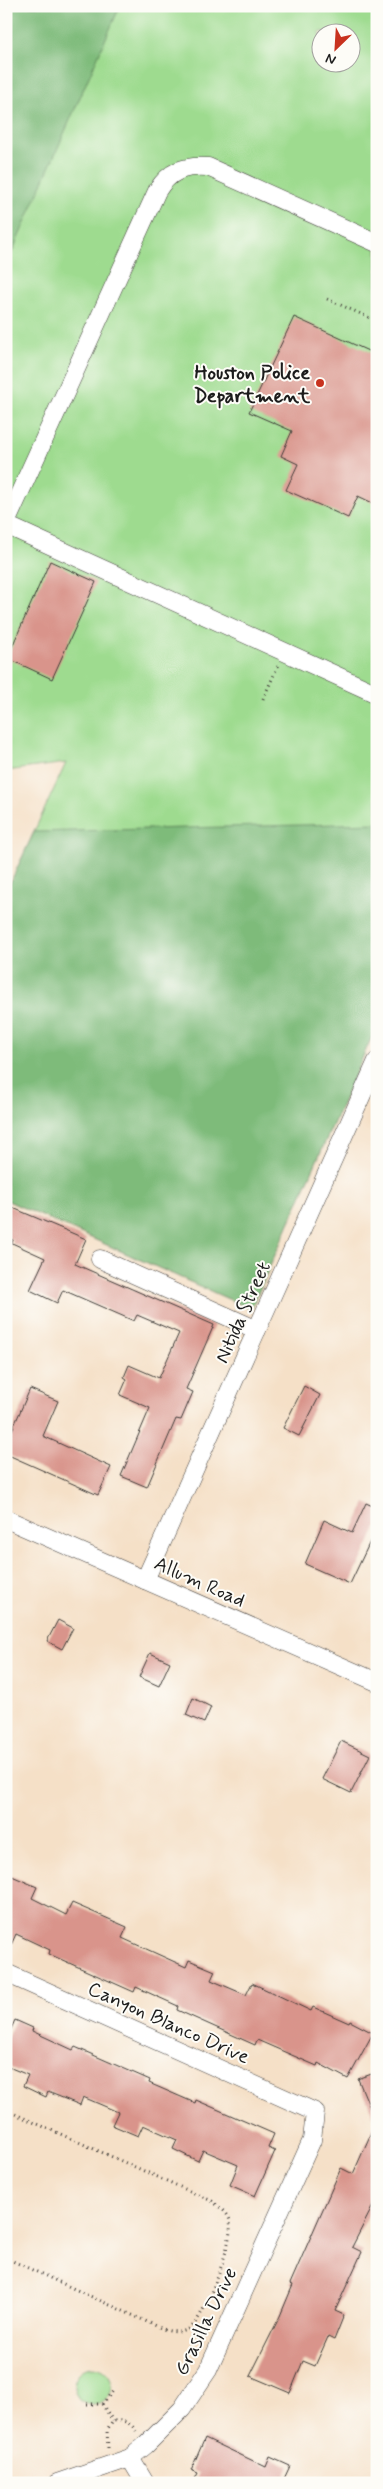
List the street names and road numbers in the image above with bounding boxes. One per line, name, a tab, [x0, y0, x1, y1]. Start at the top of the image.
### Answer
street label: Nitida Street	[209, 1257, 278, 1368]
street label: Allum Road	[150, 1550, 249, 1614]
street label: Canyon Blanco Drive	[83, 1976, 254, 2071]
street label: Grasilla Drive	[169, 2263, 244, 2380]

